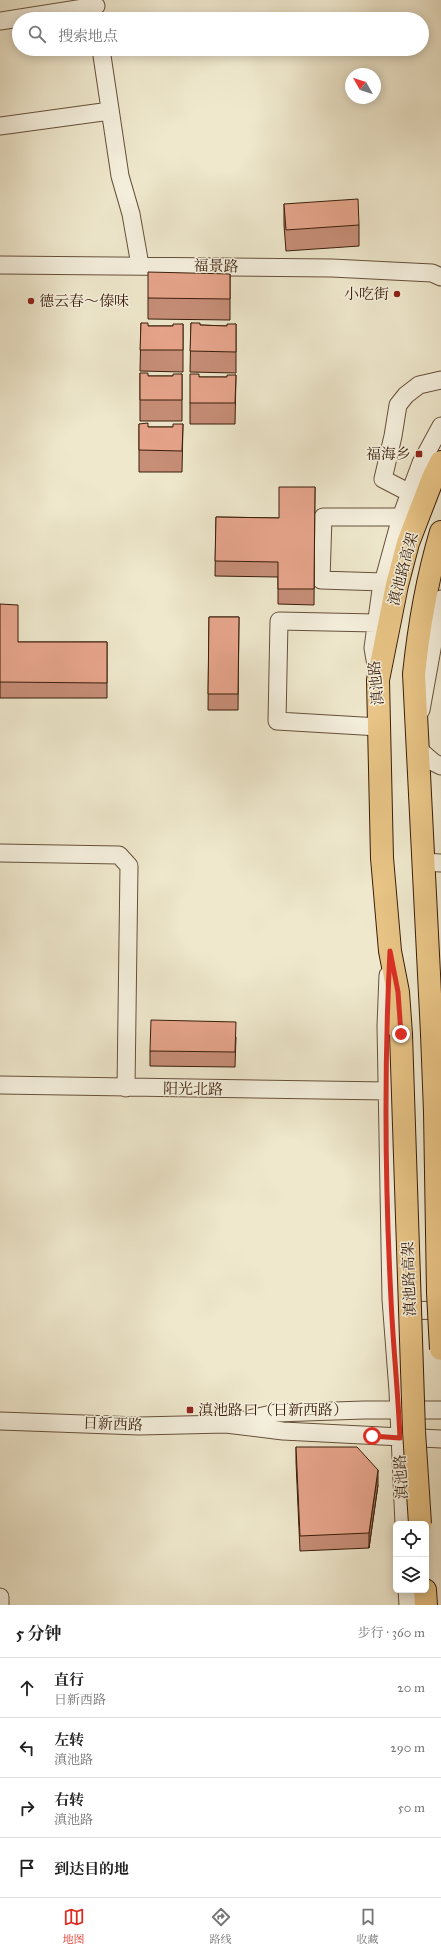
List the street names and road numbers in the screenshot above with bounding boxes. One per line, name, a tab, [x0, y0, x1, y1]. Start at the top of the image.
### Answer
street label: 福景路	[193, 257, 239, 275]
street label: 滇池路高架	[385, 530, 421, 608]
street label: 滇池路	[365, 660, 387, 706]
street label: 阳光北路	[163, 1079, 223, 1099]
street label: 滇池路高架	[399, 1241, 419, 1317]
street label: 日新西路	[83, 1414, 143, 1434]
street label: 滇池路	[391, 1454, 411, 1500]

